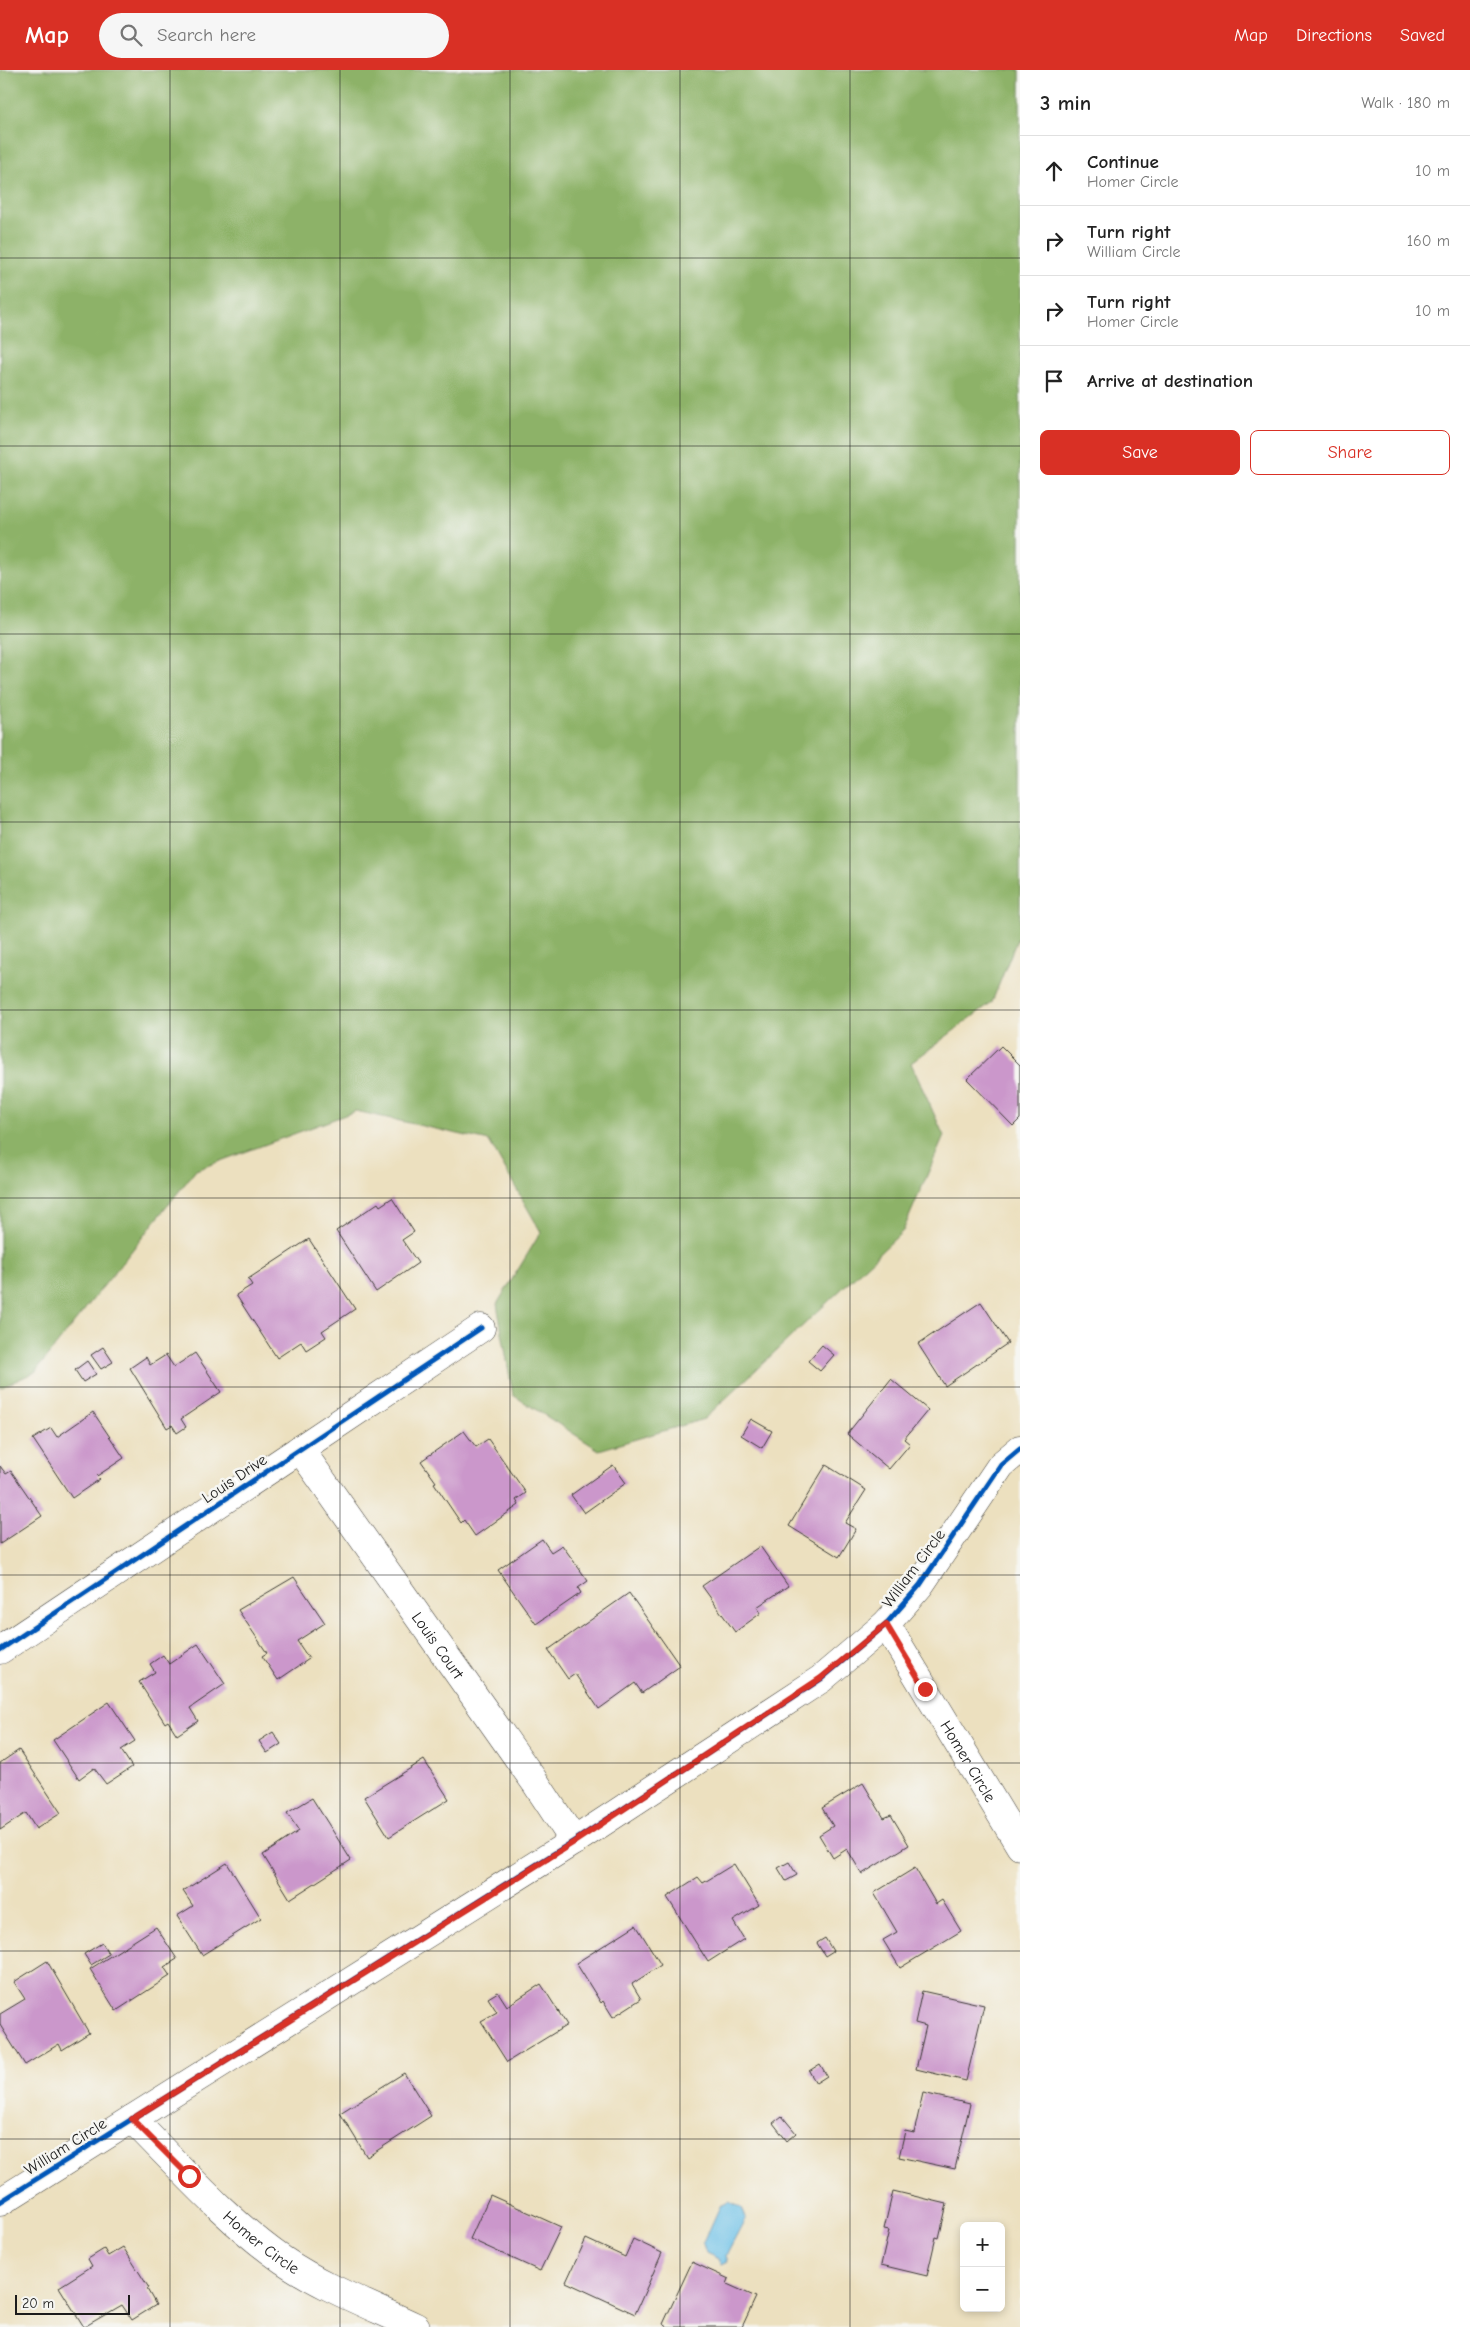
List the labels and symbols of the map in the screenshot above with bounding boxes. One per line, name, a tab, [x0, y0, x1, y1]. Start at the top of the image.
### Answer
street label: Louis Drive	[199, 1451, 270, 1507]
street label: William Circle	[878, 1526, 949, 1611]
street label: Louis Court	[408, 1609, 467, 1683]
route end	[914, 1678, 937, 1701]
street label: Homer Circle	[936, 1718, 999, 1805]
street label: William Circle	[21, 2114, 110, 2179]
route start	[178, 2165, 201, 2188]
street label: Homer Circle	[219, 2208, 302, 2278]
scale bar	[15, 2292, 130, 2315]

